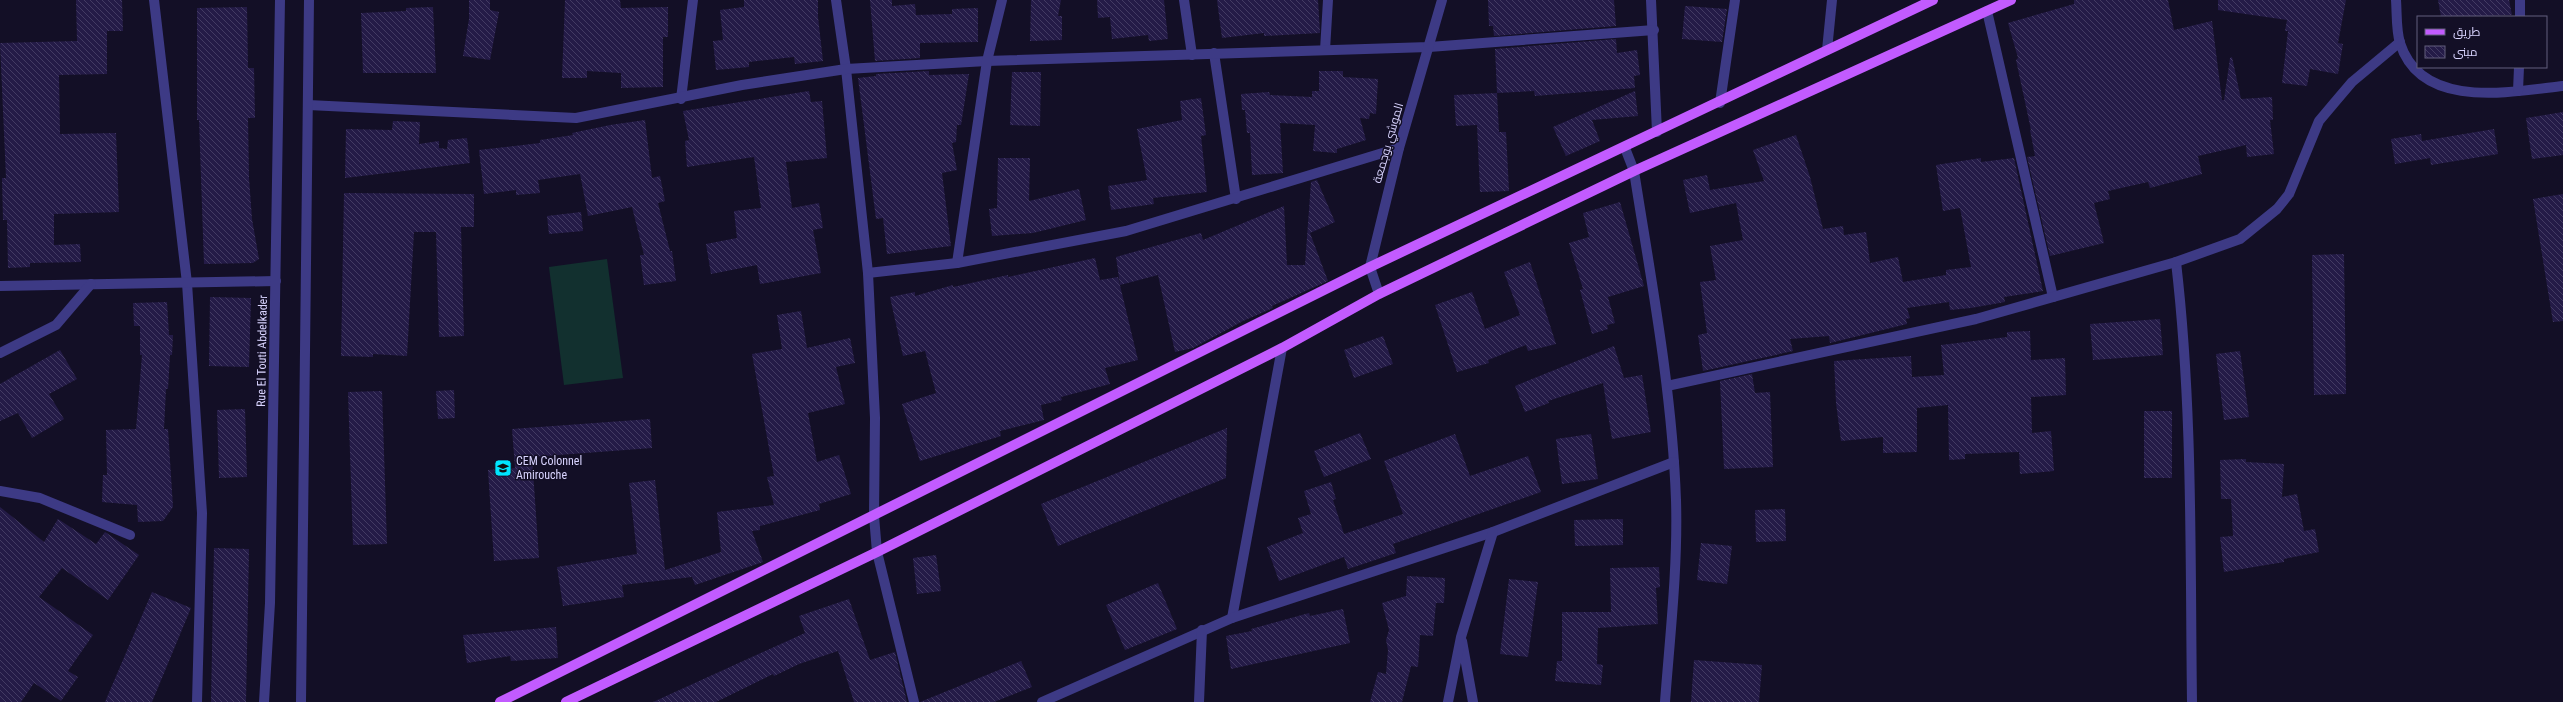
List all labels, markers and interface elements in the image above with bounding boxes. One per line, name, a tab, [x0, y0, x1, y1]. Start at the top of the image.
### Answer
legend	[2417, 16, 2547, 68]
text: طريق	[2453, 25, 2481, 39]
text: مبنى	[2453, 45, 2478, 59]
street label: الموشي بوجمعة	[1370, 101, 1409, 186]
street label: Rue El Touti Abdelkader	[254, 295, 270, 407]
place label: CEM Colonnel Amirouche	[516, 454, 582, 482]
school or university icon: CEM Colonnel Amirouche	[493, 458, 513, 478]

